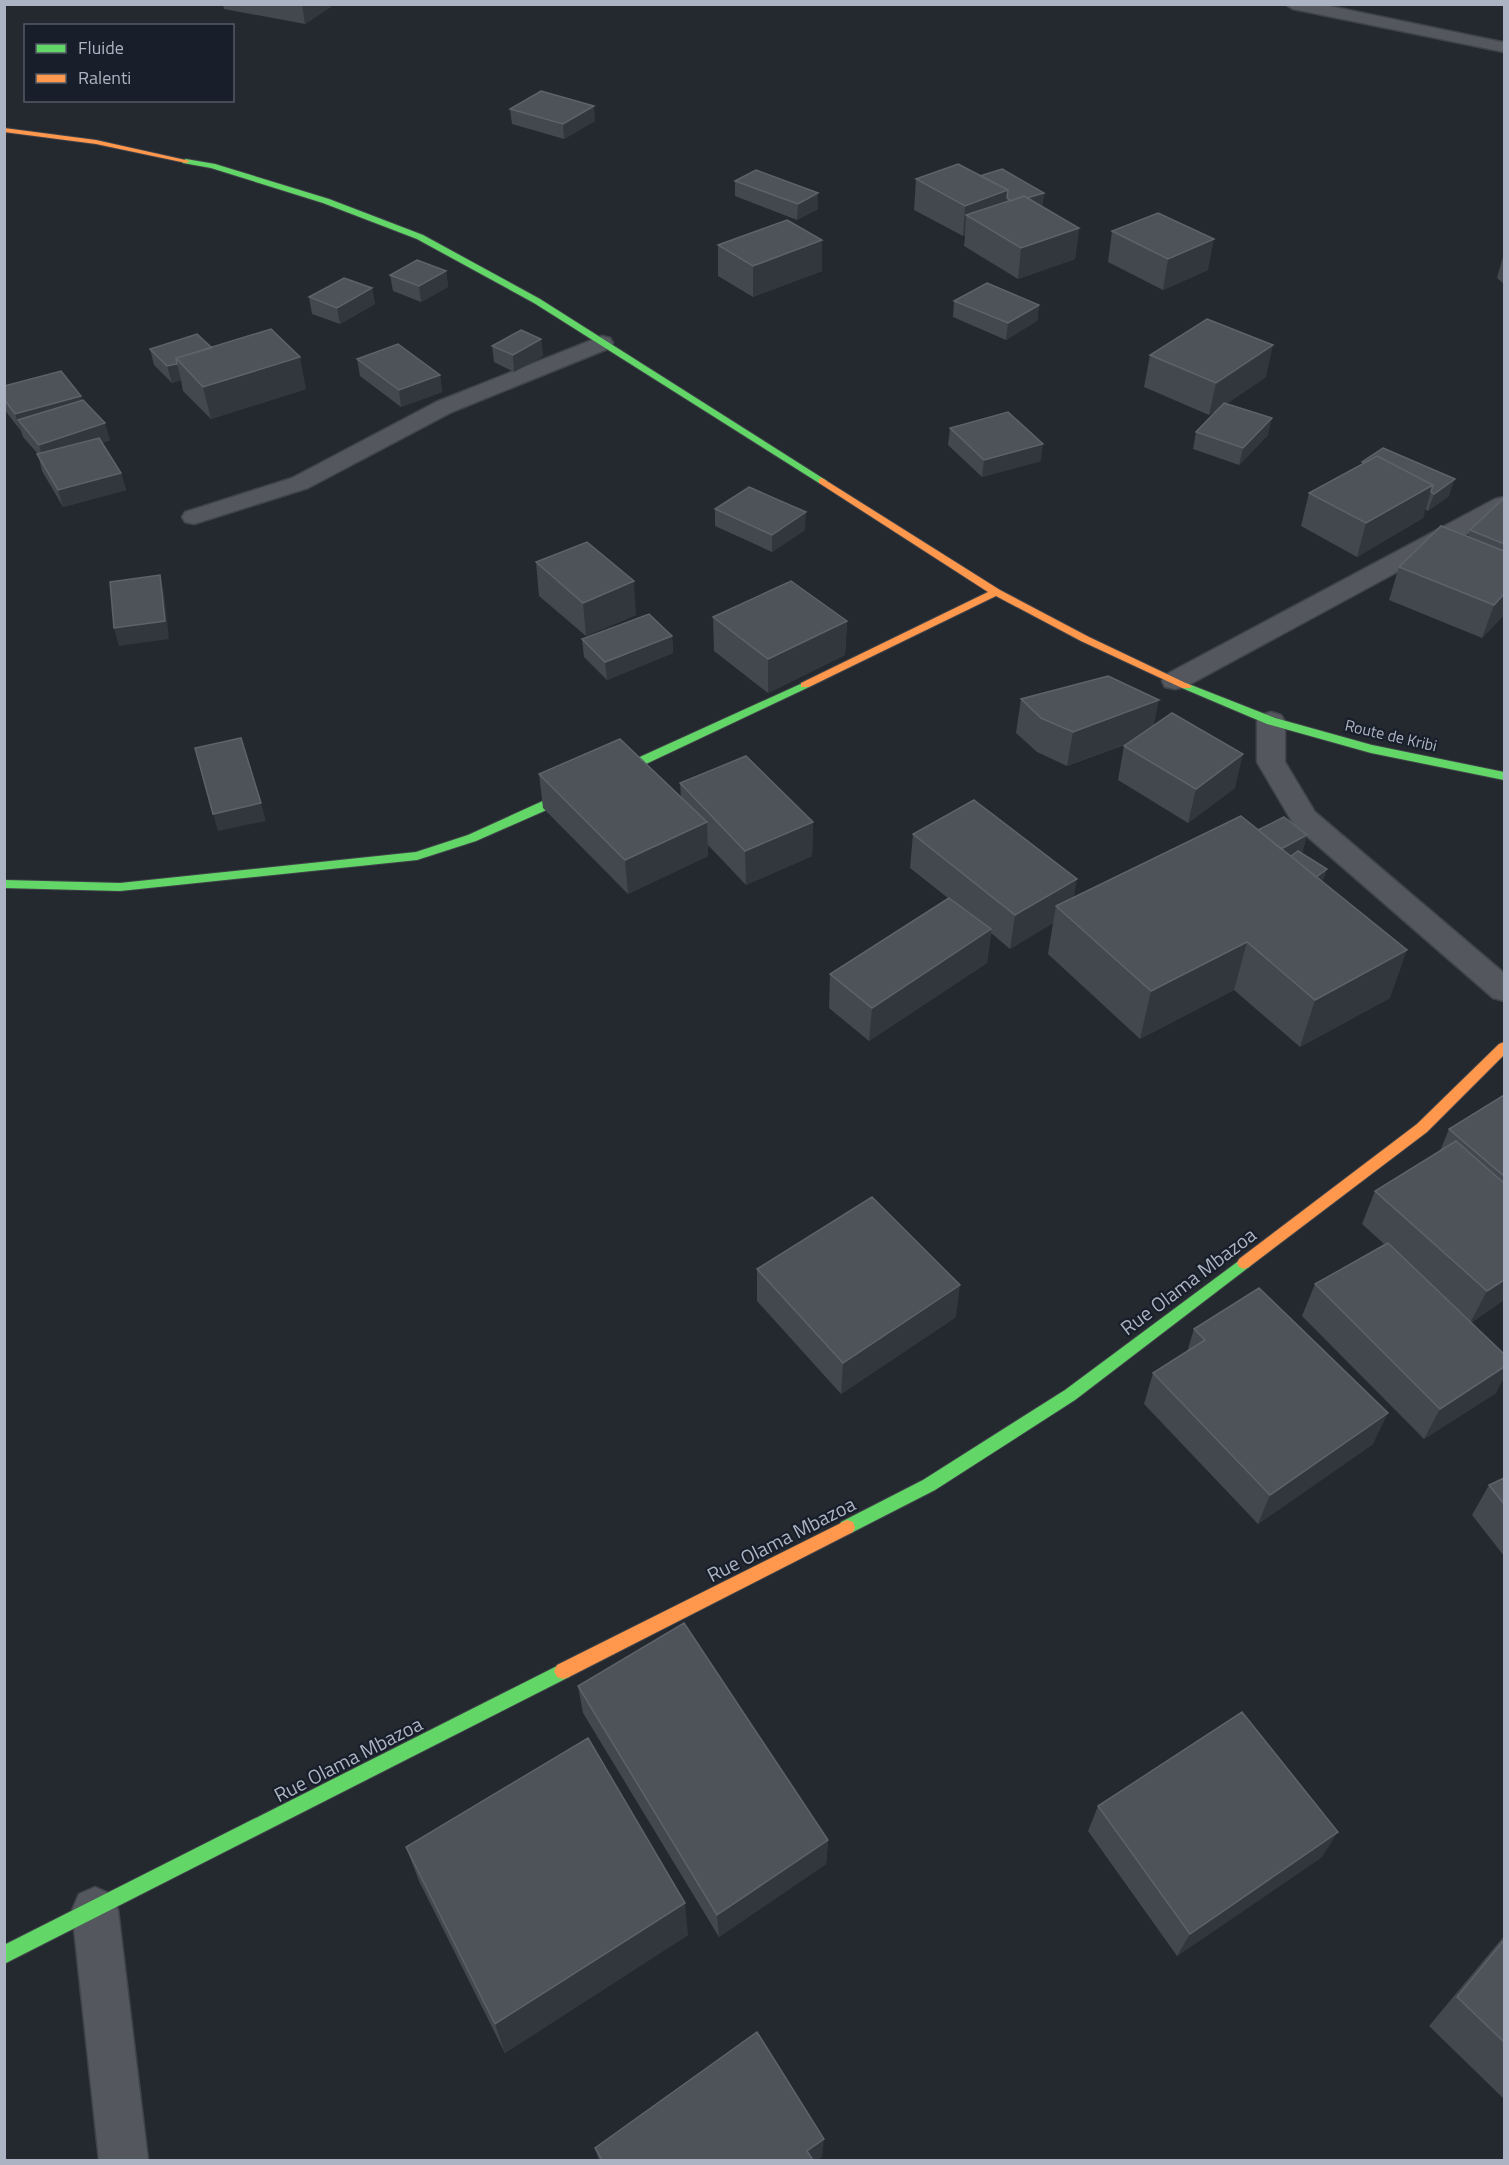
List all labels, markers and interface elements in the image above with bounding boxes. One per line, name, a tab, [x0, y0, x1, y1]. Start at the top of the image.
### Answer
legend	[24, 24, 234, 102]
text: Fluide	[78, 34, 124, 61]
text: Ralenti	[78, 64, 131, 91]
street label: Route de Kribi	[1343, 713, 1439, 757]
street label: Rue Olama Mbazoa	[1113, 1219, 1263, 1343]
street label: Rue Olama Mbazoa	[701, 1488, 861, 1590]
street label: Rue Olama Mbazoa	[268, 1708, 428, 1810]

